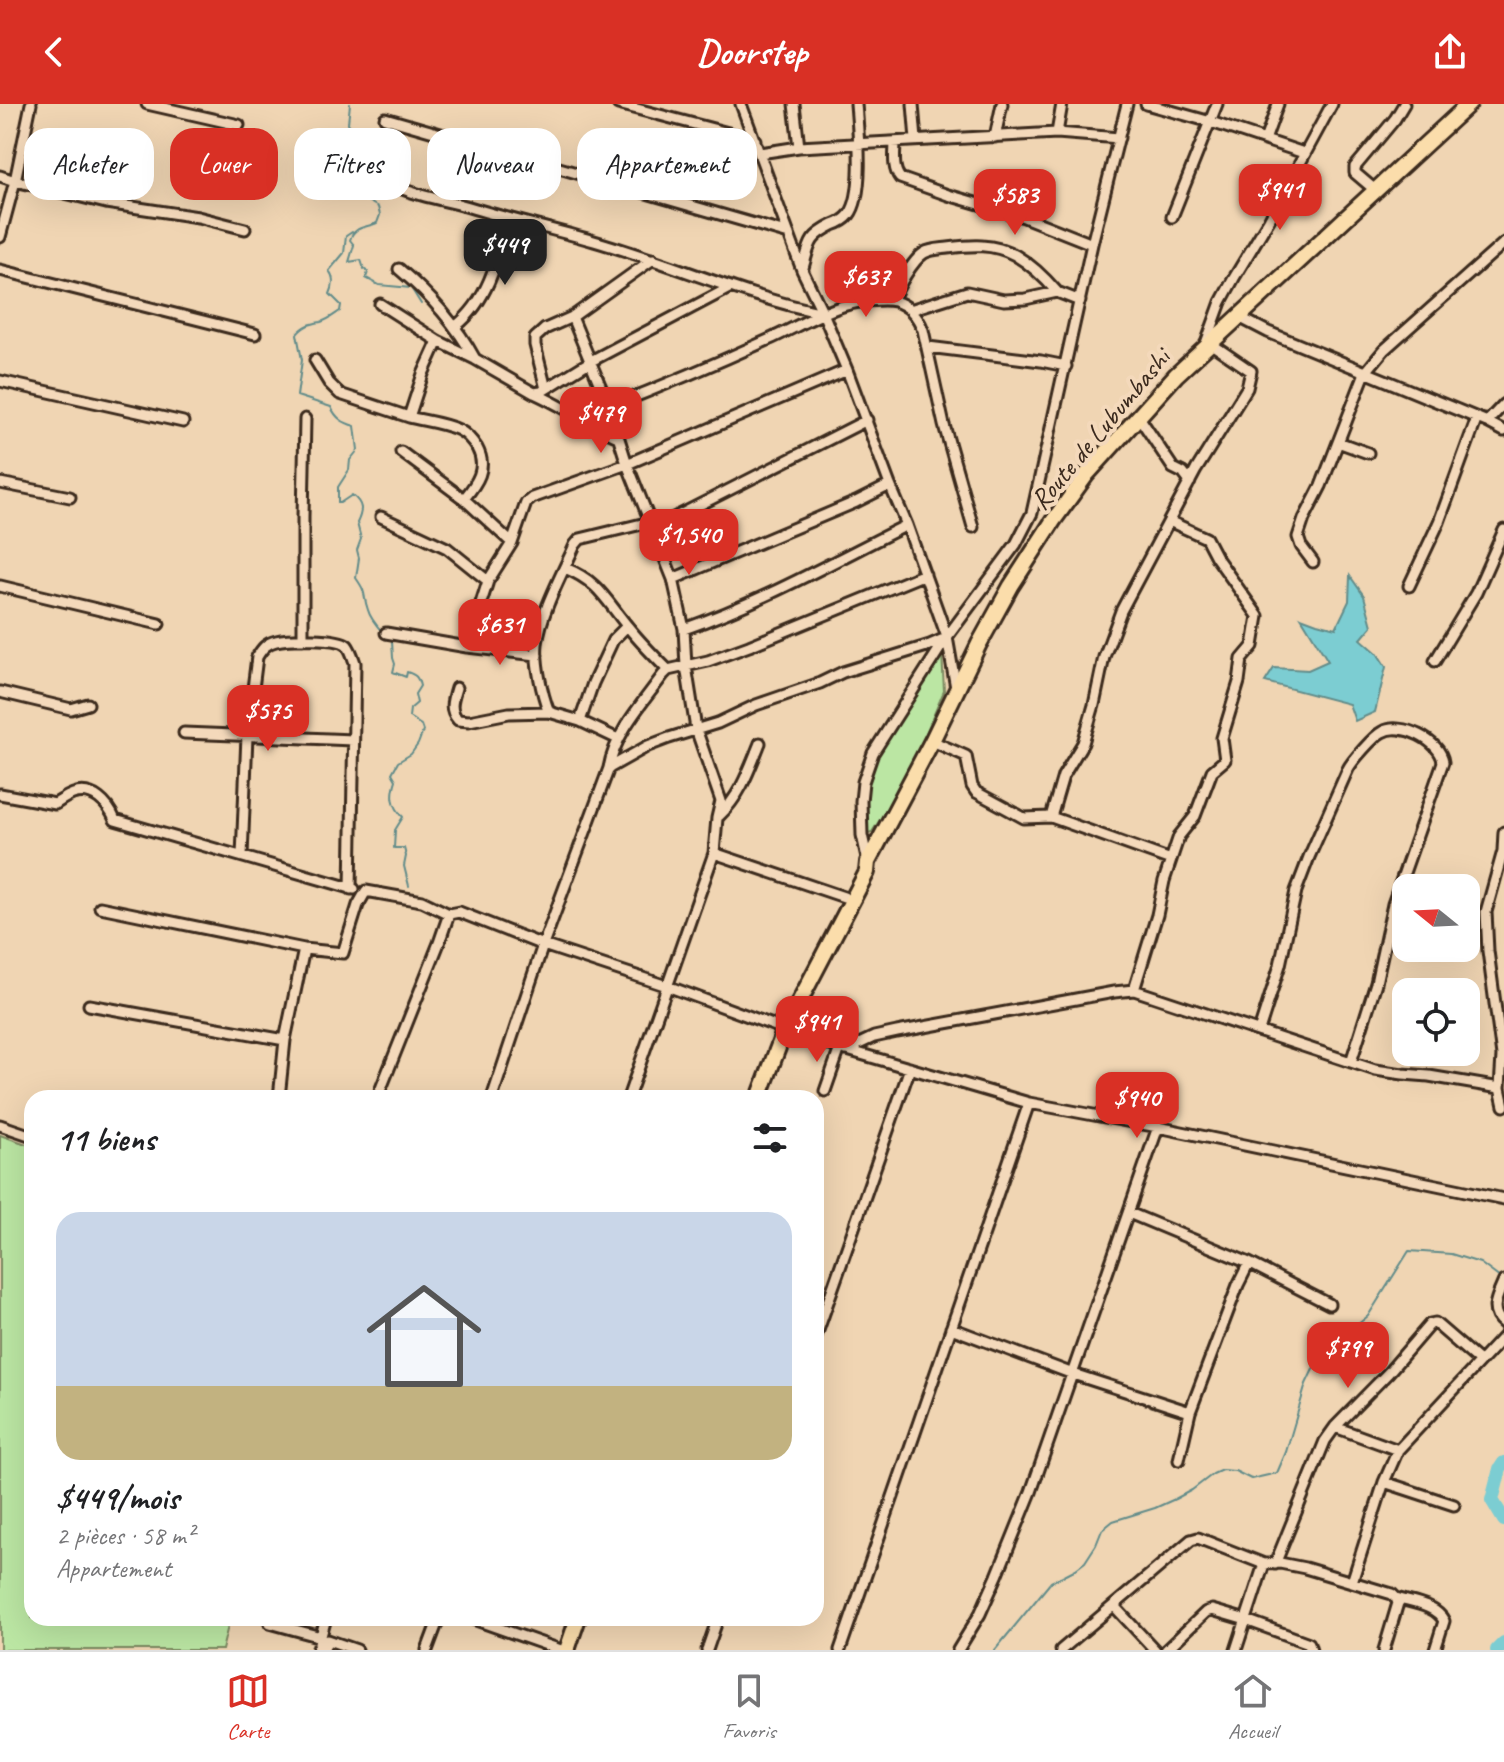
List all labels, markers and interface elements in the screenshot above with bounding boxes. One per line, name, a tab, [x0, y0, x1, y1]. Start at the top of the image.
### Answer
text: Doorstep	[697, 29, 807, 75]
icon: back	[32, 30, 76, 74]
icon: share	[1428, 30, 1472, 74]
chip: Acheter	[24, 128, 154, 200]
chip: Louer	[170, 128, 278, 200]
chip: Filtres	[294, 128, 411, 200]
chip: Nouveau	[427, 128, 561, 200]
chip: Appartement	[577, 128, 757, 200]
pin: $941	[1233, 164, 1327, 232]
pin: $583	[968, 169, 1062, 237]
text: $941	[1257, 173, 1303, 206]
text: $583	[992, 178, 1038, 211]
pin: $449	[458, 219, 552, 287]
text: $449	[482, 228, 528, 261]
pin: $637	[819, 251, 913, 319]
text: $637	[842, 260, 890, 293]
street label: Route de Lubumbashi	[1022, 338, 1180, 517]
pin: $479	[554, 387, 648, 455]
text: $479	[578, 396, 624, 429]
pin: $1,540	[624, 509, 754, 577]
text: $1,540	[657, 518, 721, 551]
pin: $631	[453, 599, 547, 667]
text: $631	[476, 608, 524, 641]
pin: $575	[221, 685, 315, 753]
text: $575	[245, 694, 291, 727]
north arrow	[1392, 874, 1480, 962]
map controls	[1392, 874, 1480, 1066]
button: locate	[1392, 978, 1480, 1066]
pin: $941	[770, 996, 864, 1064]
text: $941	[794, 1005, 840, 1038]
pin: $940	[1090, 1072, 1184, 1140]
text: $940	[1114, 1081, 1160, 1114]
icon: filters	[748, 1116, 792, 1160]
text: 11 biens	[56, 1117, 155, 1160]
icon: home	[352, 1264, 496, 1408]
pin: $799	[1301, 1322, 1395, 1390]
text: $799	[1325, 1331, 1371, 1364]
text: $449/mois	[56, 1476, 179, 1519]
text: 2 pièces · 58 m²	[56, 1519, 194, 1552]
text: Appartement	[56, 1552, 171, 1585]
tab: Carte	[226, 1669, 270, 1745]
tab: Favoris	[723, 1669, 776, 1745]
tab: Accueil	[1228, 1669, 1278, 1745]

